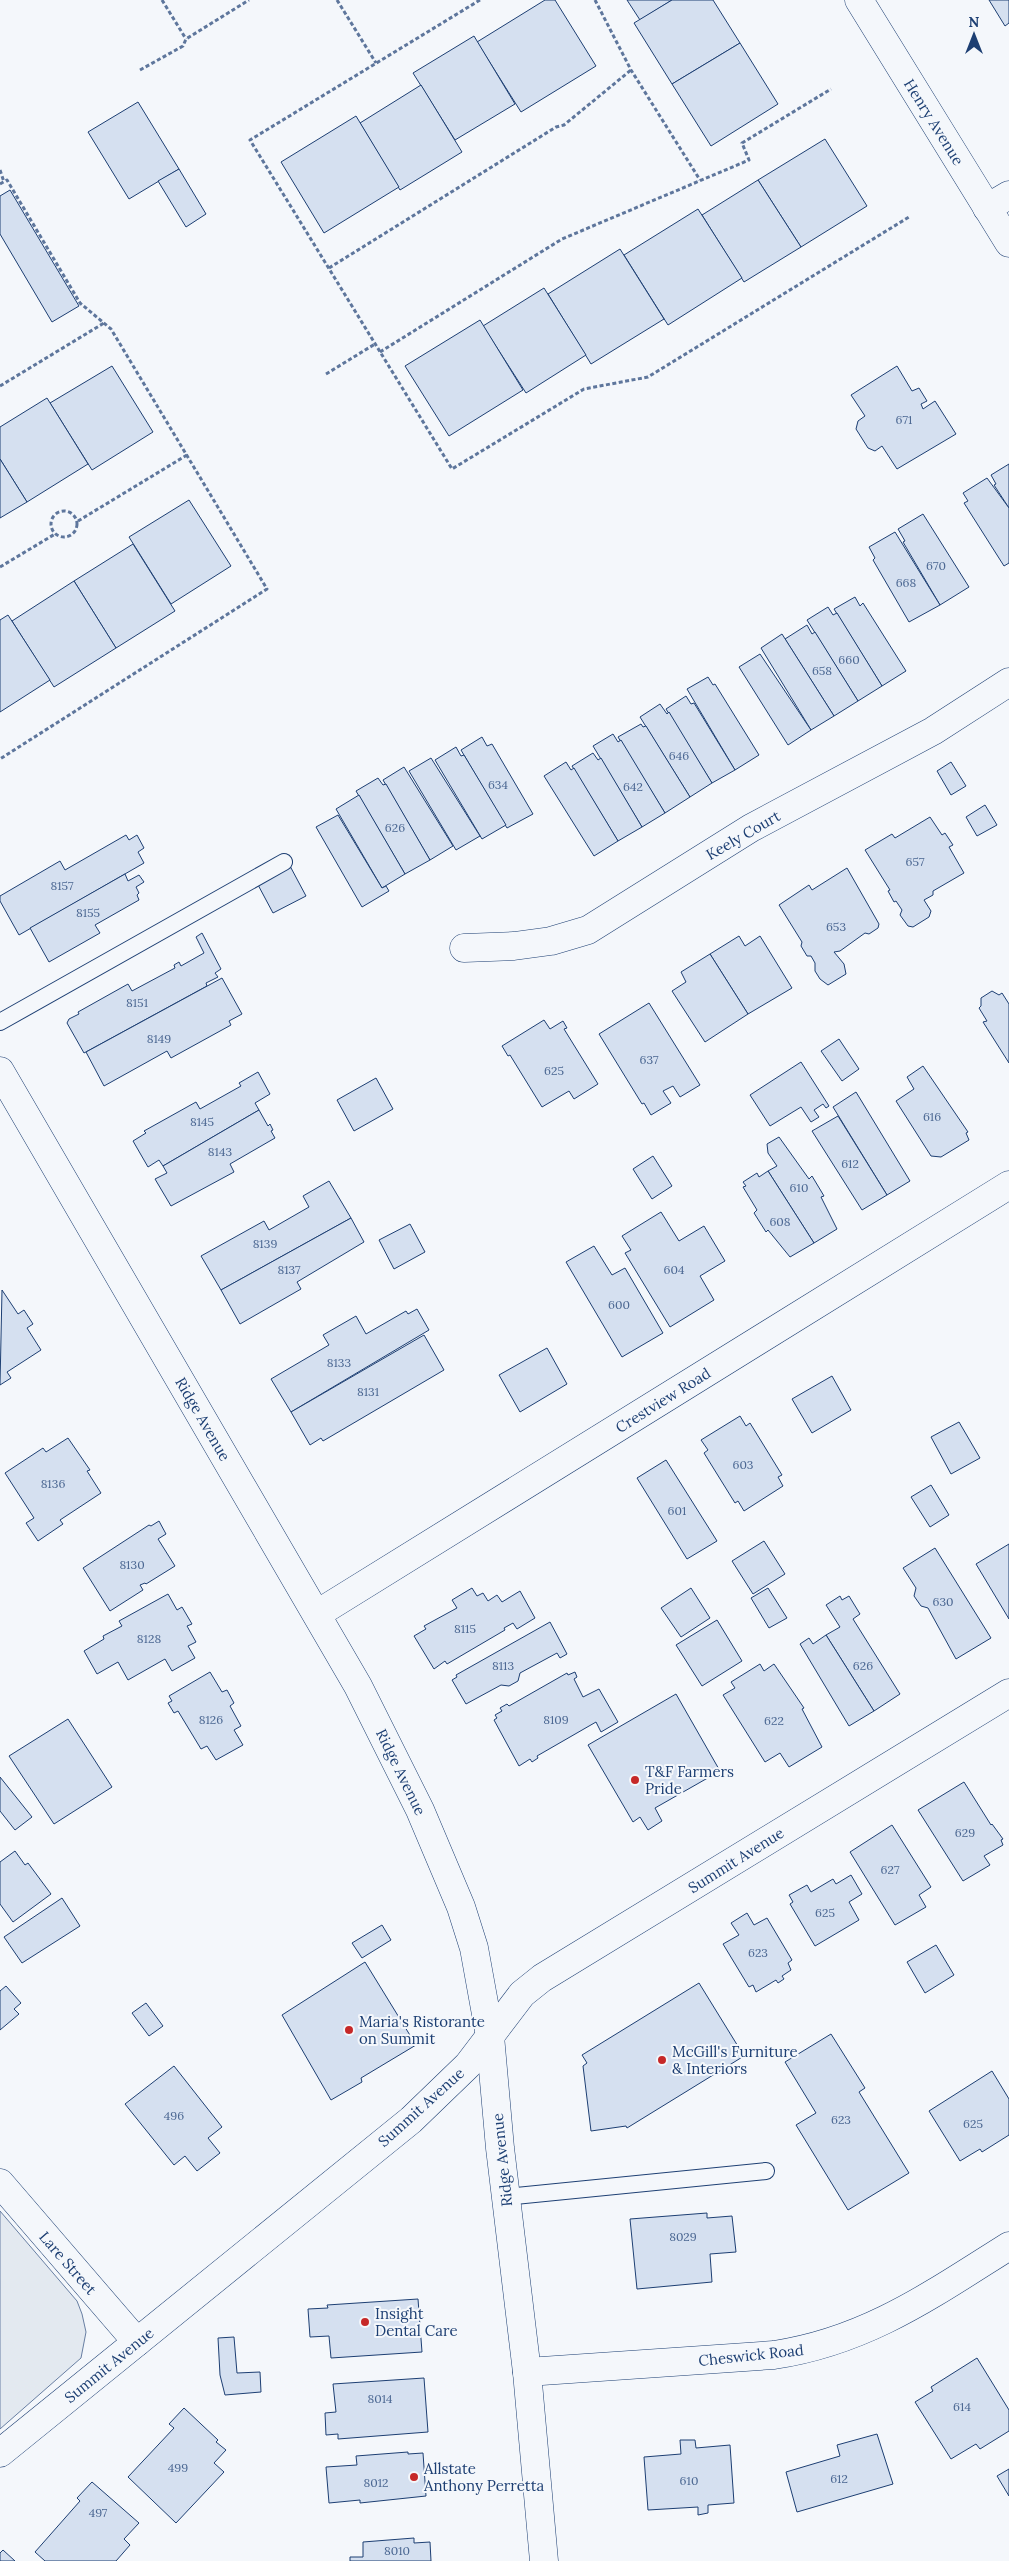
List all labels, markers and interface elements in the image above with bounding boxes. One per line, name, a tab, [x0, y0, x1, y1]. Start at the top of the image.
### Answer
north arrow	[949, 10, 999, 60]
text: N	[969, 13, 980, 31]
street label: Henry Avenue	[900, 75, 968, 169]
house number: 671	[896, 412, 912, 427]
house number: 670	[926, 558, 946, 573]
house number: 668	[896, 575, 917, 590]
house number: 660	[838, 652, 860, 667]
house number: 658	[812, 663, 832, 678]
house number: 646	[669, 748, 689, 763]
house number: 634	[488, 777, 509, 792]
house number: 642	[623, 779, 643, 794]
street label: Keely Court	[702, 806, 784, 864]
house number: 626	[385, 820, 405, 835]
house number: 657	[905, 854, 925, 869]
house number: 8157	[50, 878, 74, 893]
house number: 8155	[76, 905, 100, 920]
house number: 653	[826, 919, 846, 934]
house number: 8151	[126, 995, 148, 1010]
house number: 8149	[147, 1031, 171, 1046]
house number: 637	[640, 1052, 659, 1067]
house number: 625	[544, 1063, 564, 1078]
house number: 616	[923, 1109, 941, 1124]
house number: 8145	[190, 1114, 214, 1129]
house number: 8143	[208, 1144, 232, 1159]
house number: 612	[841, 1156, 859, 1171]
house number: 610	[790, 1180, 808, 1195]
house number: 608	[769, 1214, 791, 1229]
house number: 8139	[253, 1236, 277, 1251]
house number: 8137	[277, 1262, 301, 1277]
house number: 604	[664, 1262, 685, 1277]
house number: 600	[608, 1297, 630, 1312]
house number: 8133	[327, 1355, 352, 1370]
street label: Crestview Road	[612, 1363, 714, 1437]
street label: Ridge Avenue	[171, 1374, 235, 1464]
house number: 8131	[357, 1384, 379, 1399]
house number: 603	[732, 1457, 754, 1472]
house number: 8136	[41, 1476, 65, 1491]
house number: 601	[668, 1503, 686, 1518]
house number: 8130	[119, 1557, 145, 1572]
house number: 630	[932, 1594, 954, 1609]
house number: 8115	[454, 1621, 476, 1636]
house number: 8128	[137, 1631, 161, 1646]
house number: 8113	[492, 1658, 514, 1673]
house number: 626	[853, 1658, 873, 1673]
house number: 8126	[199, 1712, 223, 1727]
house number: 8109	[543, 1712, 569, 1727]
house number: 622	[764, 1713, 784, 1728]
street label: Ridge Avenue	[372, 1726, 430, 1818]
place label: T&F Farmers Pride	[645, 1762, 734, 1798]
marker: T&F Farmers Pride	[629, 1774, 641, 1786]
street label: Summit Avenue	[685, 1823, 787, 1897]
house number: 629	[955, 1825, 975, 1840]
house number: 627	[881, 1862, 900, 1877]
house number: 625	[815, 1905, 835, 1920]
house number: 623	[748, 1945, 768, 1960]
place label: Maria's Ristorante on Summit	[359, 2012, 485, 2048]
marker: Maria's Ristorante on Summit	[343, 2024, 355, 2036]
place label: McGill's Furniture & Interiors	[672, 2042, 798, 2078]
marker: McGill's Furniture & Interiors	[656, 2054, 668, 2066]
street label: Summit Avenue	[374, 2063, 468, 2151]
house number: 496	[164, 2108, 184, 2123]
street label: Ridge Avenue	[488, 2112, 516, 2208]
house number: 623	[831, 2112, 851, 2127]
house number: 625	[963, 2116, 983, 2131]
street label: Lare Street	[35, 2227, 101, 2299]
house number: 8029	[669, 2229, 697, 2244]
place label: Insight Dental Care	[375, 2304, 458, 2340]
marker: Insight Dental Care	[359, 2316, 371, 2328]
street label: Summit Avenue	[61, 2323, 157, 2407]
street label: Cheswick Road	[698, 2340, 805, 2370]
house number: 8014	[367, 2391, 393, 2406]
house number: 614	[953, 2399, 971, 2414]
place label: Allstate Anthony Perretta	[423, 2459, 545, 2495]
house number: 499	[168, 2460, 188, 2475]
marker: Allstate Anthony Perretta	[408, 2471, 420, 2483]
house number: 612	[830, 2471, 848, 2486]
house number: 610	[680, 2473, 698, 2488]
house number: 8012	[363, 2475, 389, 2490]
house number: 497	[89, 2505, 108, 2520]
house number: 8010	[384, 2543, 410, 2558]

